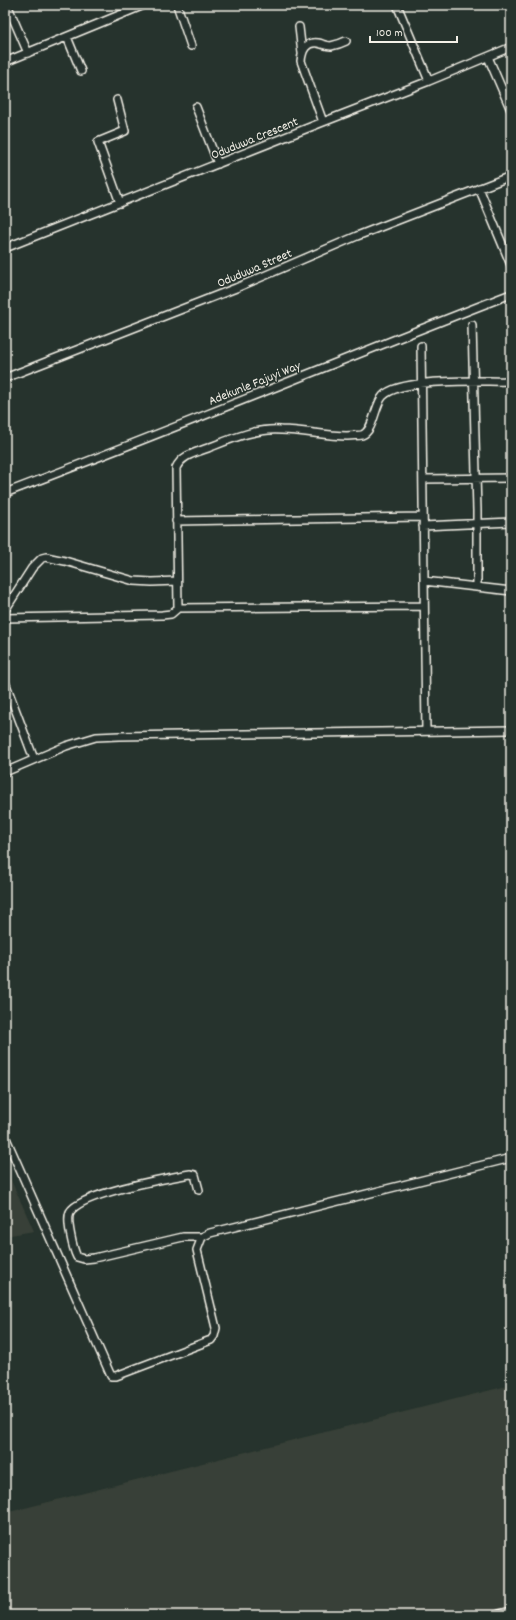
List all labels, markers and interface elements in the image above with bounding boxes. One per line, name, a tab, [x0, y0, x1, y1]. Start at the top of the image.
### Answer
scale bar	[370, 18, 457, 44]
text: 100 m	[376, 25, 403, 42]
street label: Oduduwa Crescent	[208, 113, 302, 165]
street label: Oduduwa Street	[214, 245, 296, 294]
street label: Adekunle Fajuyi Way	[206, 357, 305, 411]

